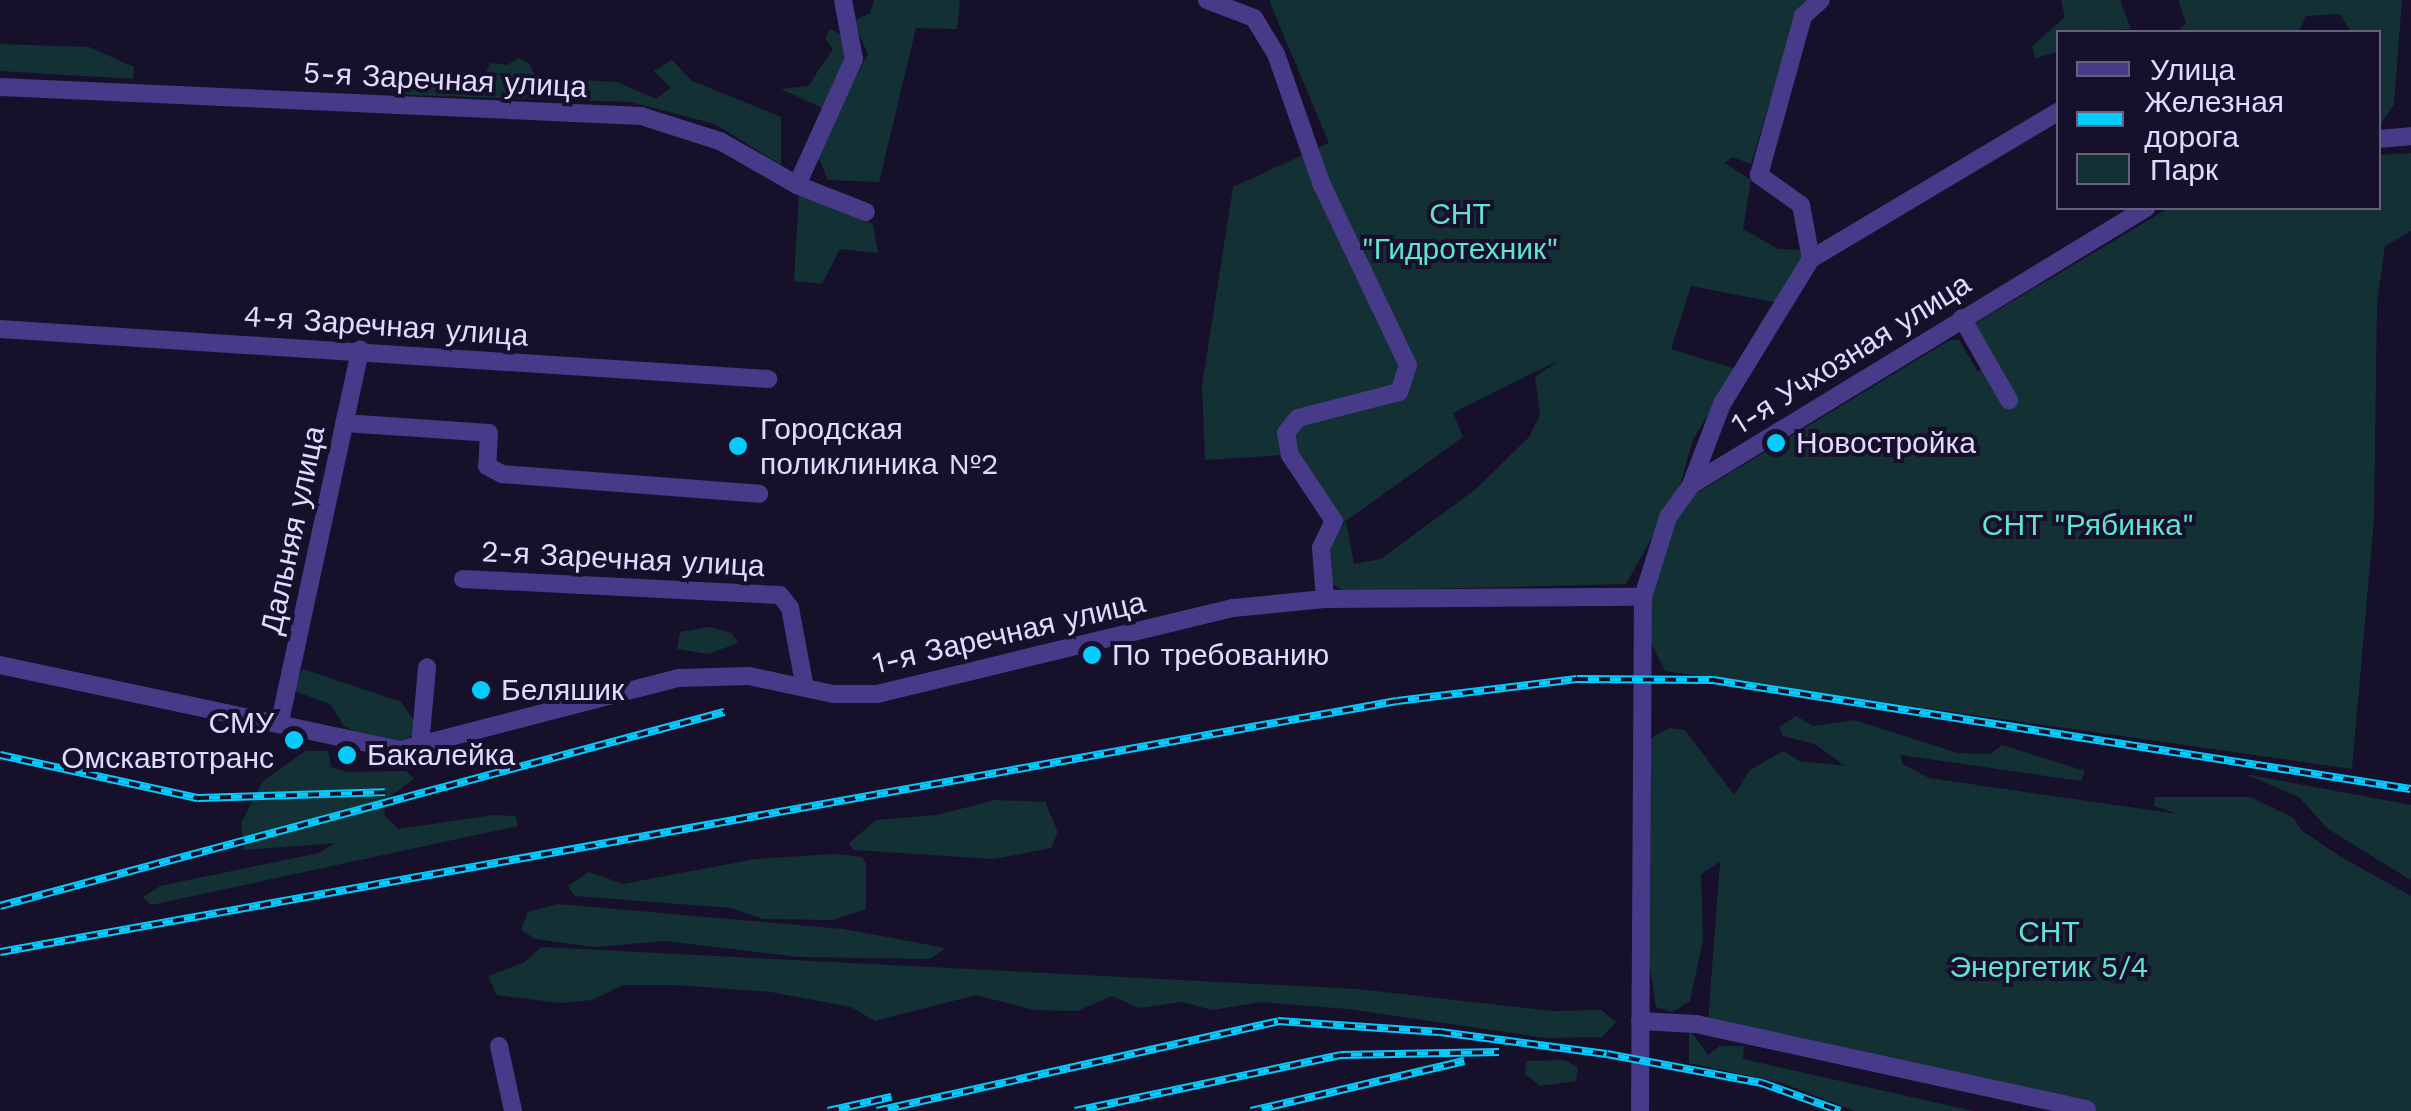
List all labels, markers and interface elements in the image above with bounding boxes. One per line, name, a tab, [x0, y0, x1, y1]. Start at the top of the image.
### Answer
legend	[2056, 30, 2381, 210]
text: Улица	[2150, 52, 2235, 87]
street label: 5-я Заречная улица	[302, 55, 588, 105]
text: Железная дорога	[2144, 84, 2284, 154]
text: Парк	[2150, 152, 2218, 187]
park label: СНТ "Гидротехник"	[1362, 196, 1558, 266]
street label: 1-я Учхозная улица	[1725, 266, 1977, 442]
street label: 4-я Заречная улица	[243, 298, 529, 354]
place label: Городская поликлиника №2	[760, 411, 999, 482]
street label: Дальняя улица	[253, 423, 333, 637]
place label: Новостройка	[1796, 425, 1976, 461]
marker: Новостройка	[1765, 432, 1787, 454]
marker: Городская поликлиника №2	[725, 433, 751, 459]
park label: СНТ "Рябинка"	[1982, 507, 2194, 543]
street label: 2-я Заречная улица	[480, 534, 766, 584]
street label: 1-я Заречная улица	[869, 584, 1149, 682]
place label: По требованию	[1112, 637, 1329, 673]
marker: По требованию	[1081, 644, 1103, 666]
place label: Беляшик	[501, 672, 624, 708]
marker: Беляшик	[470, 679, 492, 701]
place label: СМУ Омскавтотранс	[61, 705, 274, 776]
marker: СМУ Омскавтотранс	[283, 729, 305, 751]
place label: Бакалейка	[367, 737, 515, 773]
marker: Бакалейка	[336, 744, 358, 766]
park label: СНТ Энергетик 5/4	[1950, 914, 2148, 984]

